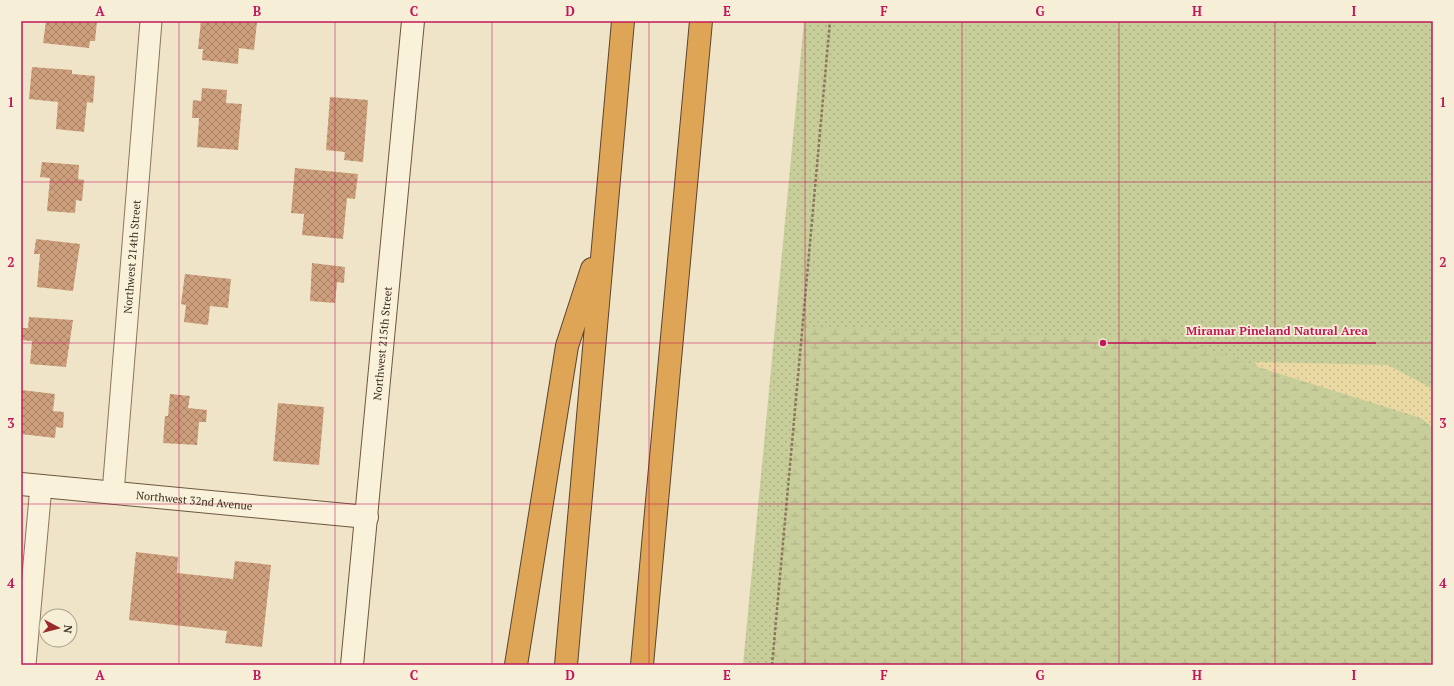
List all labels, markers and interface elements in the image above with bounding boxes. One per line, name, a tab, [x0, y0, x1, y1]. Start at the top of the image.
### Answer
text: A	[95, 2, 105, 20]
text: B	[253, 2, 261, 20]
text: C	[410, 2, 418, 20]
text: D	[565, 2, 575, 20]
text: E	[723, 2, 731, 20]
text: F	[880, 2, 888, 20]
text: G	[1035, 2, 1045, 20]
text: H	[1192, 2, 1202, 20]
text: I	[1352, 2, 1357, 20]
text: 1	[7, 93, 15, 111]
text: 1	[1439, 93, 1447, 111]
street label: Northwest 214th Street	[120, 199, 144, 314]
text: 2	[7, 253, 15, 271]
text: 2	[1439, 253, 1447, 271]
street label: Northwest 215th Street	[370, 286, 395, 401]
callout: Miramar Pineland Natural Area	[1178, 319, 1376, 343]
text: Miramar Pineland Natural Area	[1186, 323, 1368, 338]
text: 3	[7, 414, 15, 432]
text: 3	[1439, 414, 1447, 432]
street label: Northwest 32nd Avenue	[135, 488, 254, 513]
text: 4	[7, 574, 15, 592]
text: 4	[1439, 574, 1447, 592]
north arrow	[38, 608, 78, 648]
text: N	[60, 624, 75, 635]
text: A	[95, 666, 105, 684]
text: B	[253, 666, 261, 684]
text: C	[410, 666, 418, 684]
text: D	[565, 666, 575, 684]
text: E	[723, 666, 731, 684]
text: F	[880, 666, 888, 684]
text: G	[1035, 666, 1045, 684]
text: H	[1192, 666, 1202, 684]
text: I	[1352, 666, 1357, 684]

